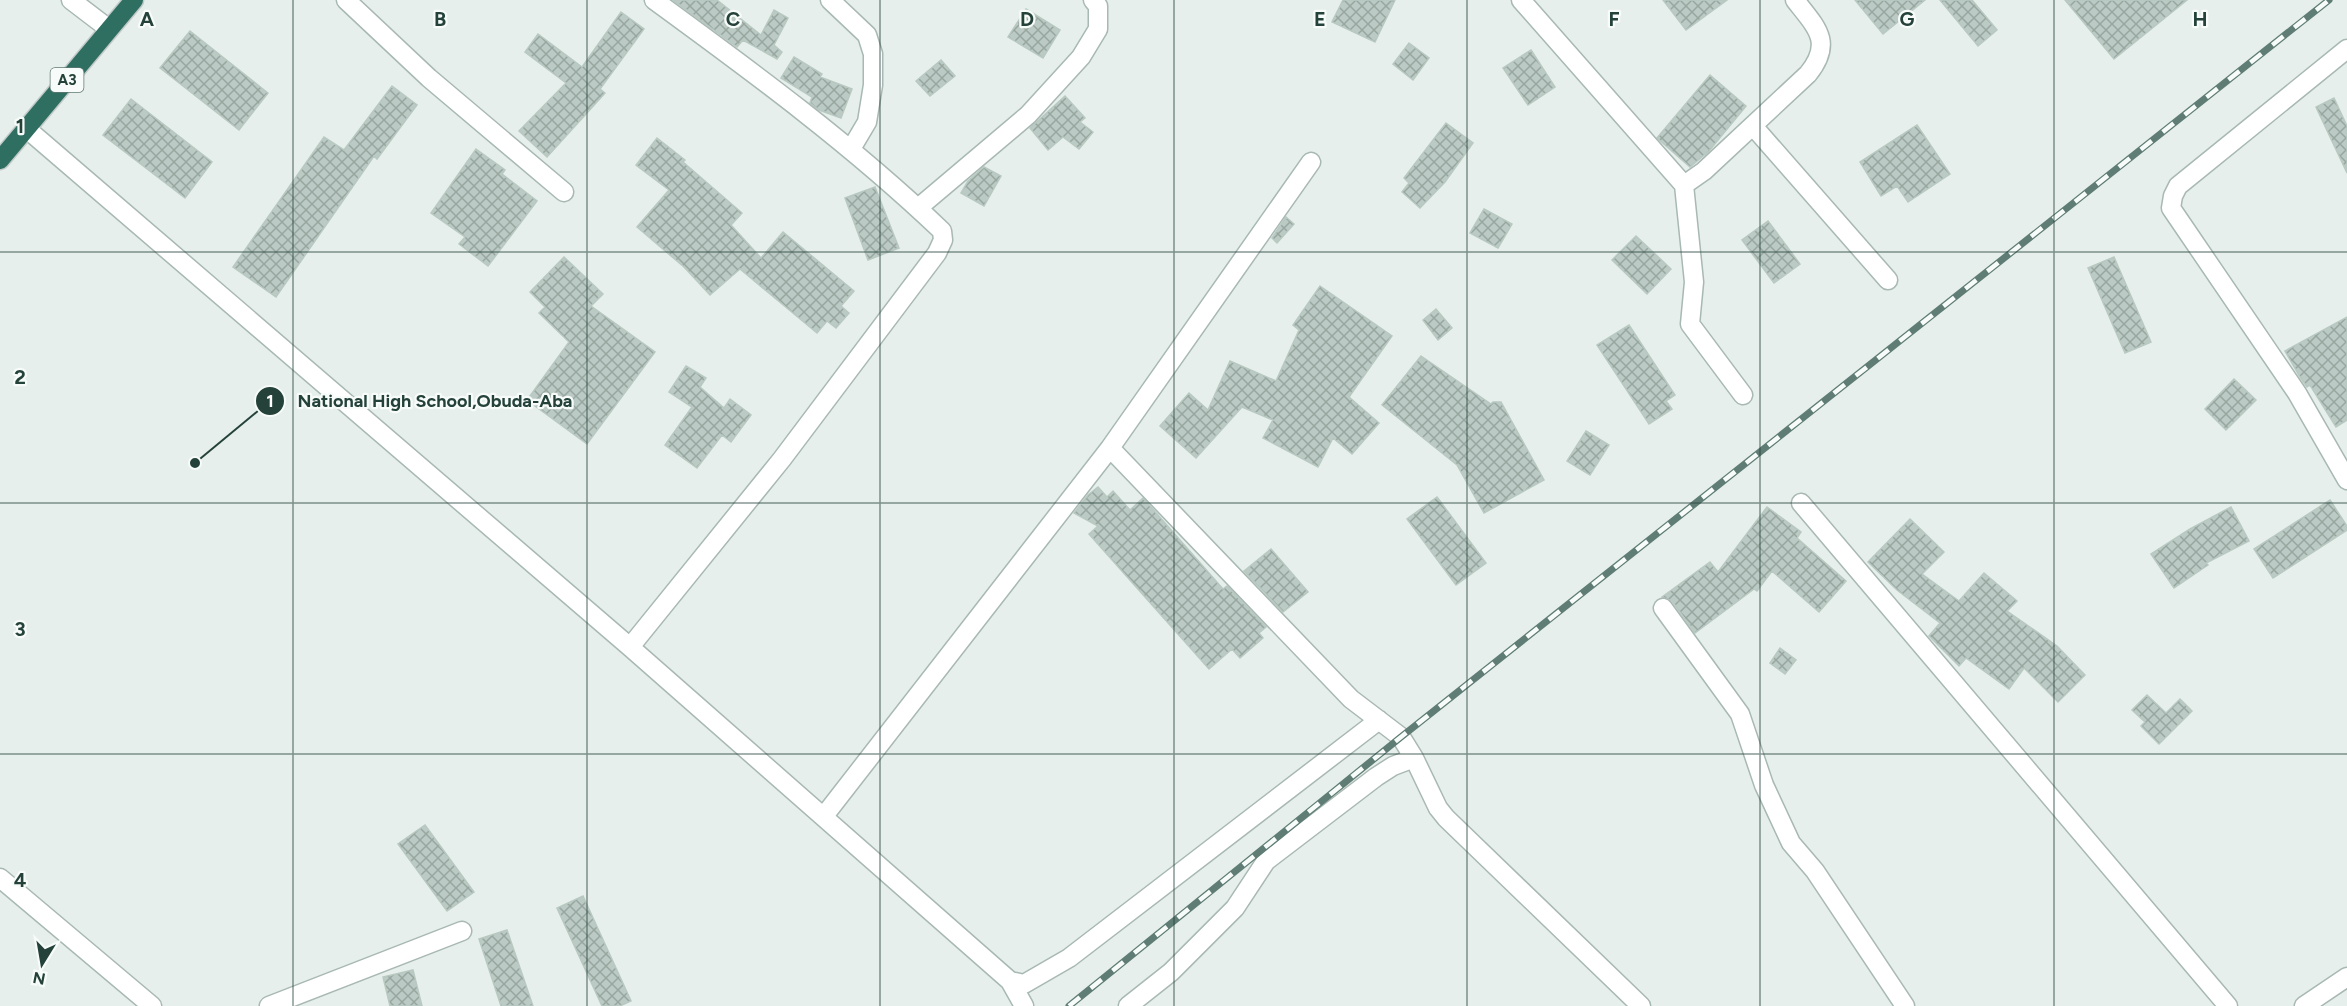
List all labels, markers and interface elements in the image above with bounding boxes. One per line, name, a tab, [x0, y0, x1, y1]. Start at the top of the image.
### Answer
text: A	[140, 7, 155, 31]
text: B	[434, 7, 446, 31]
text: C	[726, 7, 740, 31]
text: D	[1020, 7, 1034, 31]
text: E	[1314, 7, 1326, 31]
text: F	[1608, 7, 1620, 31]
text: G	[1900, 7, 1915, 31]
text: H	[2193, 7, 2208, 31]
road number: A3	[50, 68, 84, 92]
text: 1	[16, 114, 24, 138]
text: 2	[14, 365, 26, 389]
callout: National High School,Obuda-Aba	[255, 383, 584, 419]
text: 1	[266, 390, 274, 412]
text: National High School,Obuda-Aba	[298, 390, 572, 412]
text: 3	[14, 617, 26, 641]
text: 4	[14, 868, 27, 892]
north arrow	[12, 934, 72, 994]
text: N	[31, 968, 47, 989]

